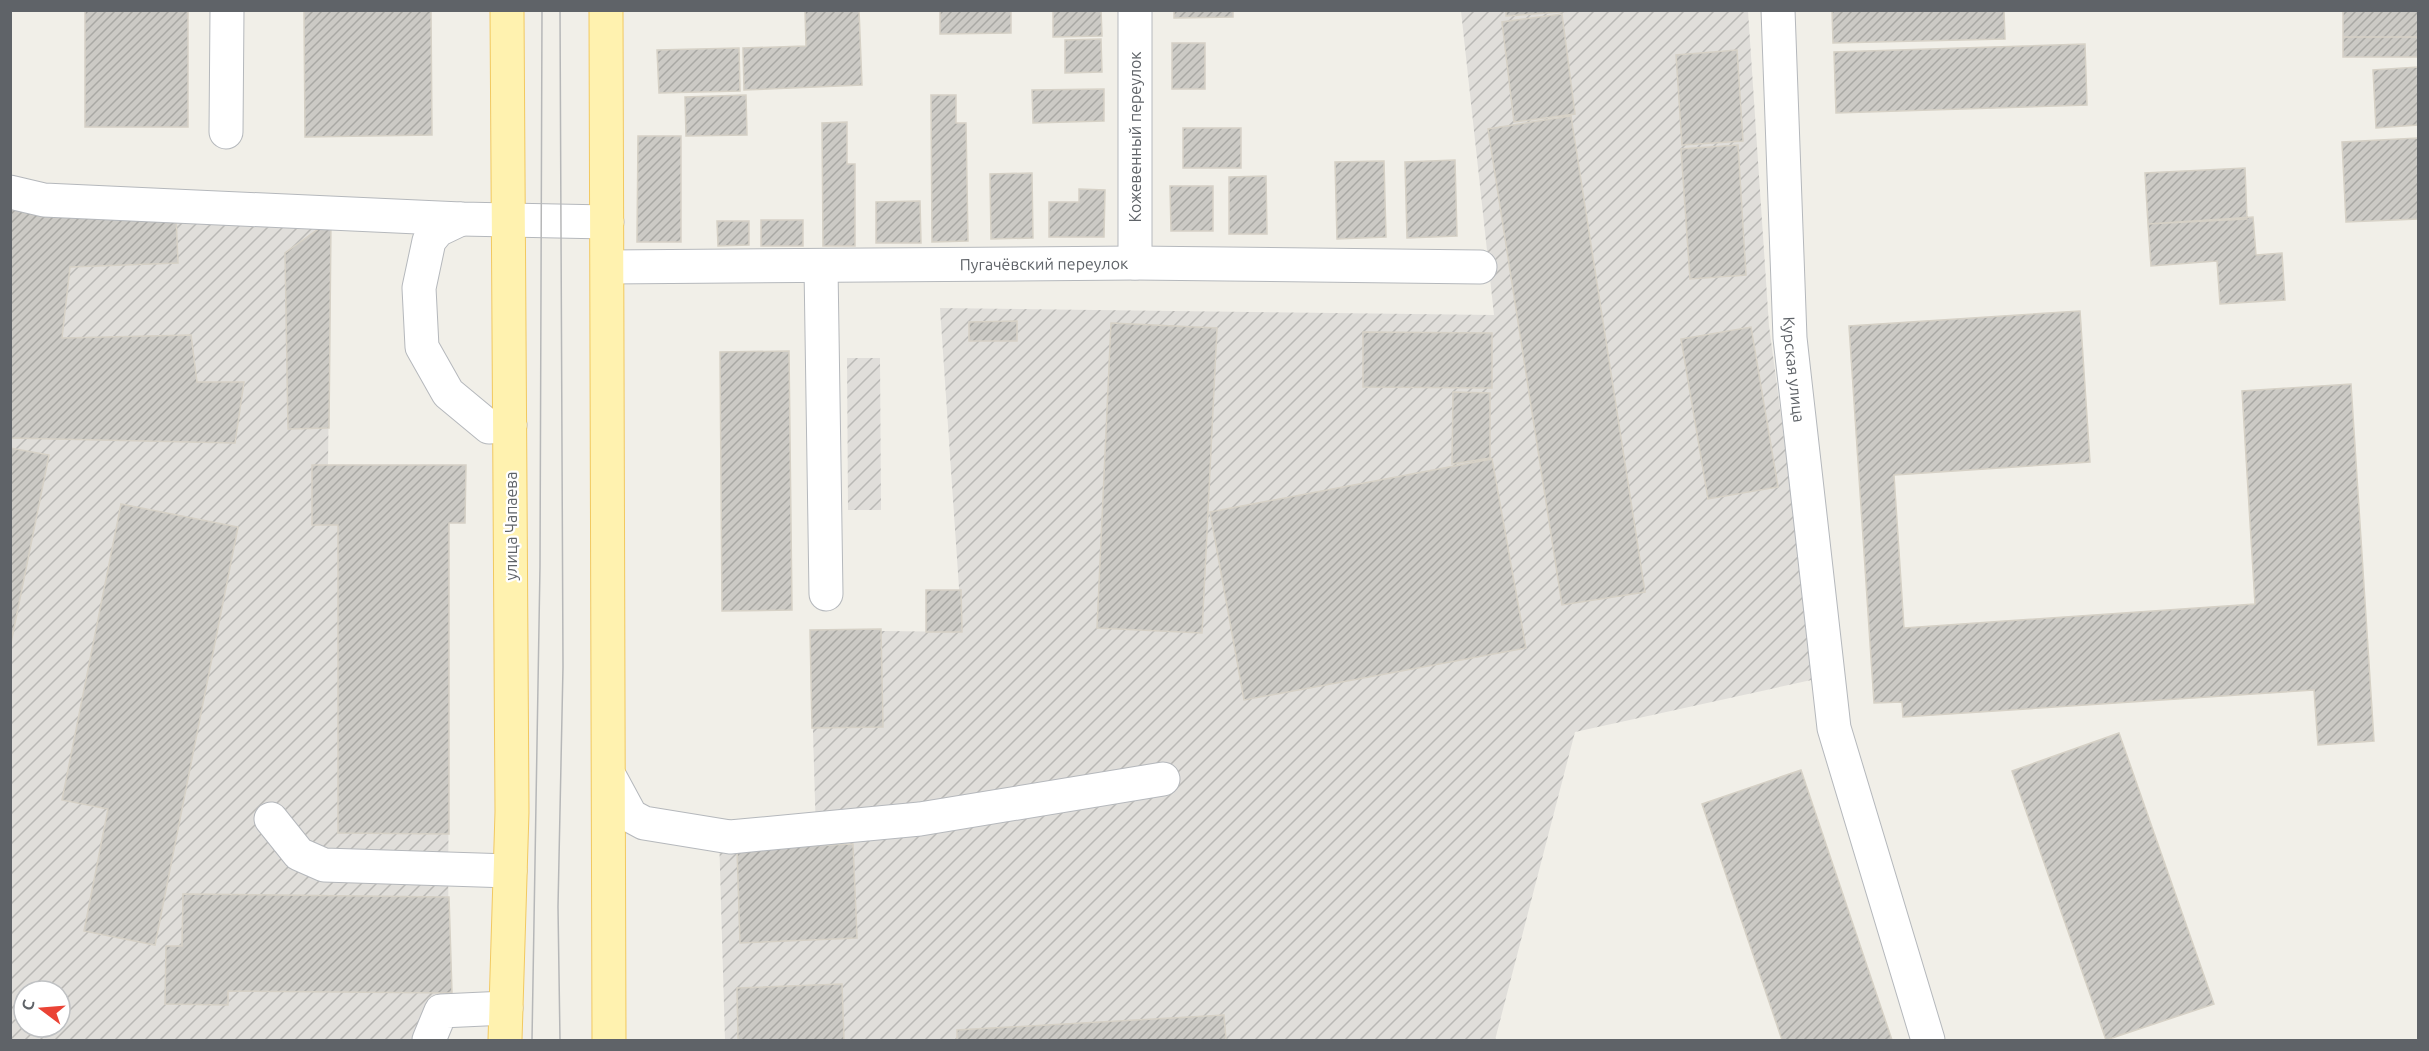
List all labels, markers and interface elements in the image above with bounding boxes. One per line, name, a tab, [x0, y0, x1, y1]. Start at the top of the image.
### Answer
street label: Кожевенный переулок	[1126, 51, 1144, 223]
street label: Пугачёвский переулок	[960, 254, 1128, 273]
street label: Курская улица	[1780, 316, 1808, 423]
street label: улица Чапаева	[502, 472, 520, 580]
north arrow	[12, 979, 72, 1039]
text: С	[18, 997, 38, 1012]

